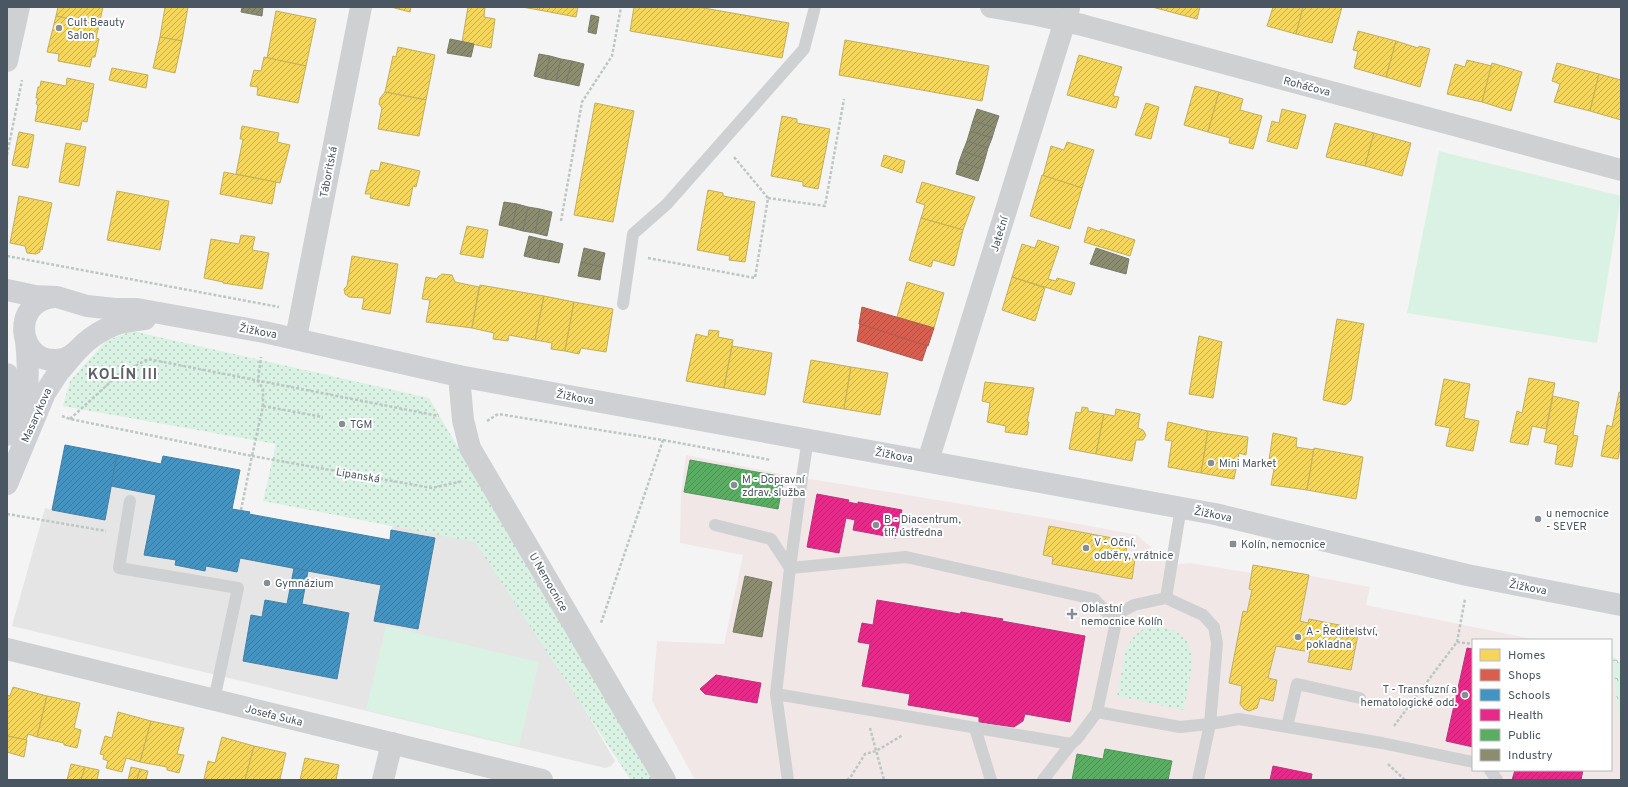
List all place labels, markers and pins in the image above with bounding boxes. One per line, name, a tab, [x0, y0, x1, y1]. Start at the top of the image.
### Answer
place label: Cult Beauty Salon	[67, 16, 125, 43]
marker: Cult Beauty Salon	[54, 23, 64, 33]
place label: TGM	[350, 418, 372, 432]
marker: TGM	[337, 419, 347, 429]
place label: Mini Market	[1219, 457, 1276, 471]
marker: Mini Market	[1206, 458, 1216, 468]
place label: M - Dopravní zdrav. služba	[742, 473, 806, 500]
marker: M - Dopravní zdrav. služba	[729, 480, 739, 490]
place label: u nemocnice - SEVER	[1546, 507, 1609, 534]
place label: B - Diacentrum, tlf. ústředna	[884, 513, 961, 540]
marker: u nemocnice - SEVER	[1533, 514, 1543, 524]
marker: B - Diacentrum, tlf. ústředna	[871, 520, 881, 530]
place label: V - Oční, odběry, vrátnice	[1094, 536, 1173, 563]
place label: Kolín, nemocnice	[1241, 538, 1326, 552]
marker: Kolín, nemocnice	[1228, 539, 1238, 549]
marker: V - Oční, odběry, vrátnice	[1081, 543, 1091, 553]
place label: Gymnázium	[275, 577, 334, 591]
marker: Gymnázium	[262, 578, 272, 588]
place label: Oblastní nemocnice Kolín	[1081, 602, 1163, 629]
marker: Oblastní nemocnice Kolín	[1066, 608, 1078, 620]
place label: A - Ředitelství, pokladna	[1306, 624, 1378, 652]
marker: A - Ředitelství, pokladna	[1293, 632, 1303, 642]
place label: T - Transfuzní a hematologické odd.	[1361, 683, 1457, 710]
marker: T - Transfuzní a hematologické odd.	[1460, 690, 1470, 700]

